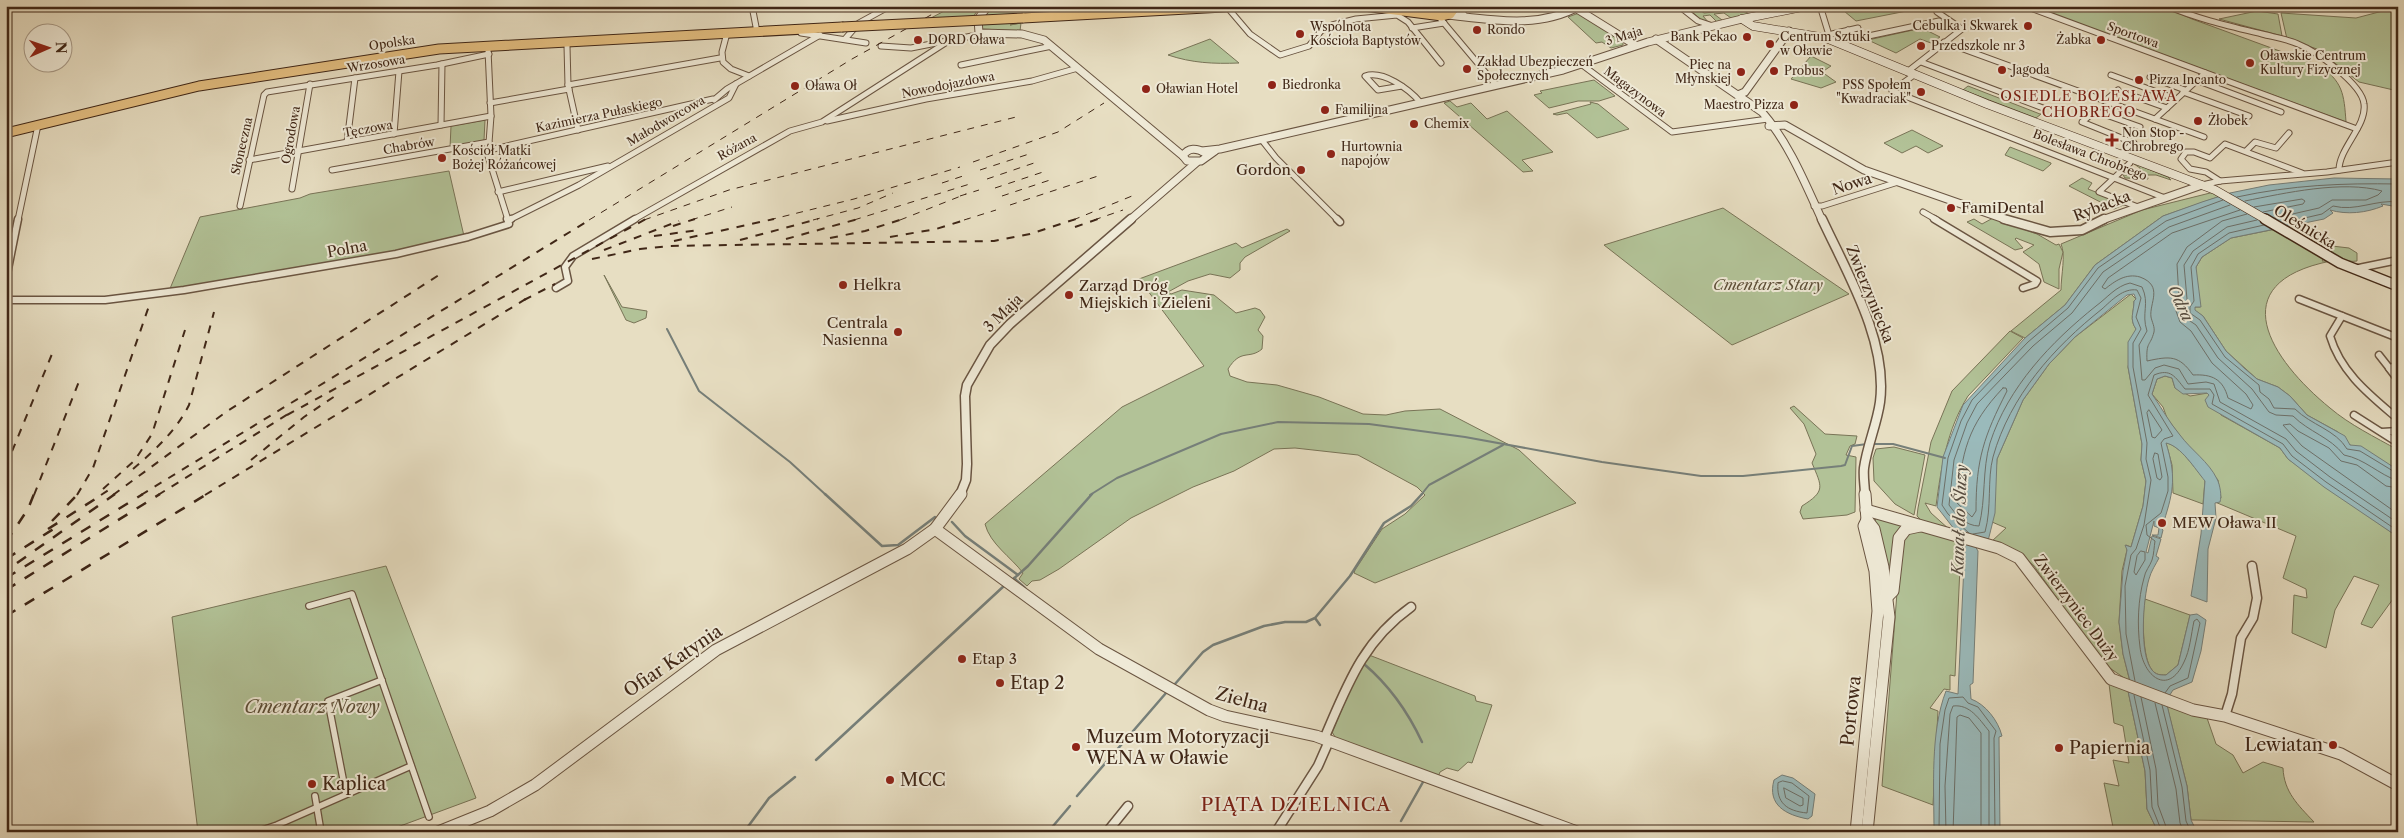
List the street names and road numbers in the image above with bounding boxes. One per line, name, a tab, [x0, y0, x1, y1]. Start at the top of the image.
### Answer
street label: Sportowa	[2105, 18, 2162, 51]
street label: 3 Maja	[1604, 23, 1645, 48]
street label: Opolska	[368, 32, 417, 53]
street label: Wrzosowa	[345, 51, 407, 76]
street label: Magazynowa	[1601, 63, 1670, 120]
street label: Nowodojazdowa	[900, 68, 996, 101]
street label: Małodworcowa	[624, 92, 708, 149]
street label: Kazimierza Pułaskiego	[534, 94, 664, 135]
street label: Ogrodowa	[278, 104, 303, 165]
street label: Słoneczna	[228, 115, 256, 176]
street label: Tęczowa	[342, 117, 394, 140]
street label: Bolesława Chrobrego	[2031, 126, 2150, 183]
street label: Różana	[715, 129, 760, 163]
street label: Chabrów	[382, 133, 437, 157]
street label: Nowa	[1830, 168, 1874, 199]
street label: Rybacka	[2070, 186, 2133, 225]
street label: Oleśnicka	[2270, 200, 2340, 253]
street label: Polna	[325, 236, 369, 261]
street label: Zwierzyniecka	[1842, 242, 1899, 346]
street label: 3 Maja	[979, 289, 1026, 336]
street label: Zwierzyniec Duży	[2030, 550, 2123, 665]
street label: Ofiar Katynia	[620, 620, 727, 702]
street label: Portowa	[1836, 674, 1866, 747]
street label: Zielna	[1213, 682, 1271, 718]

